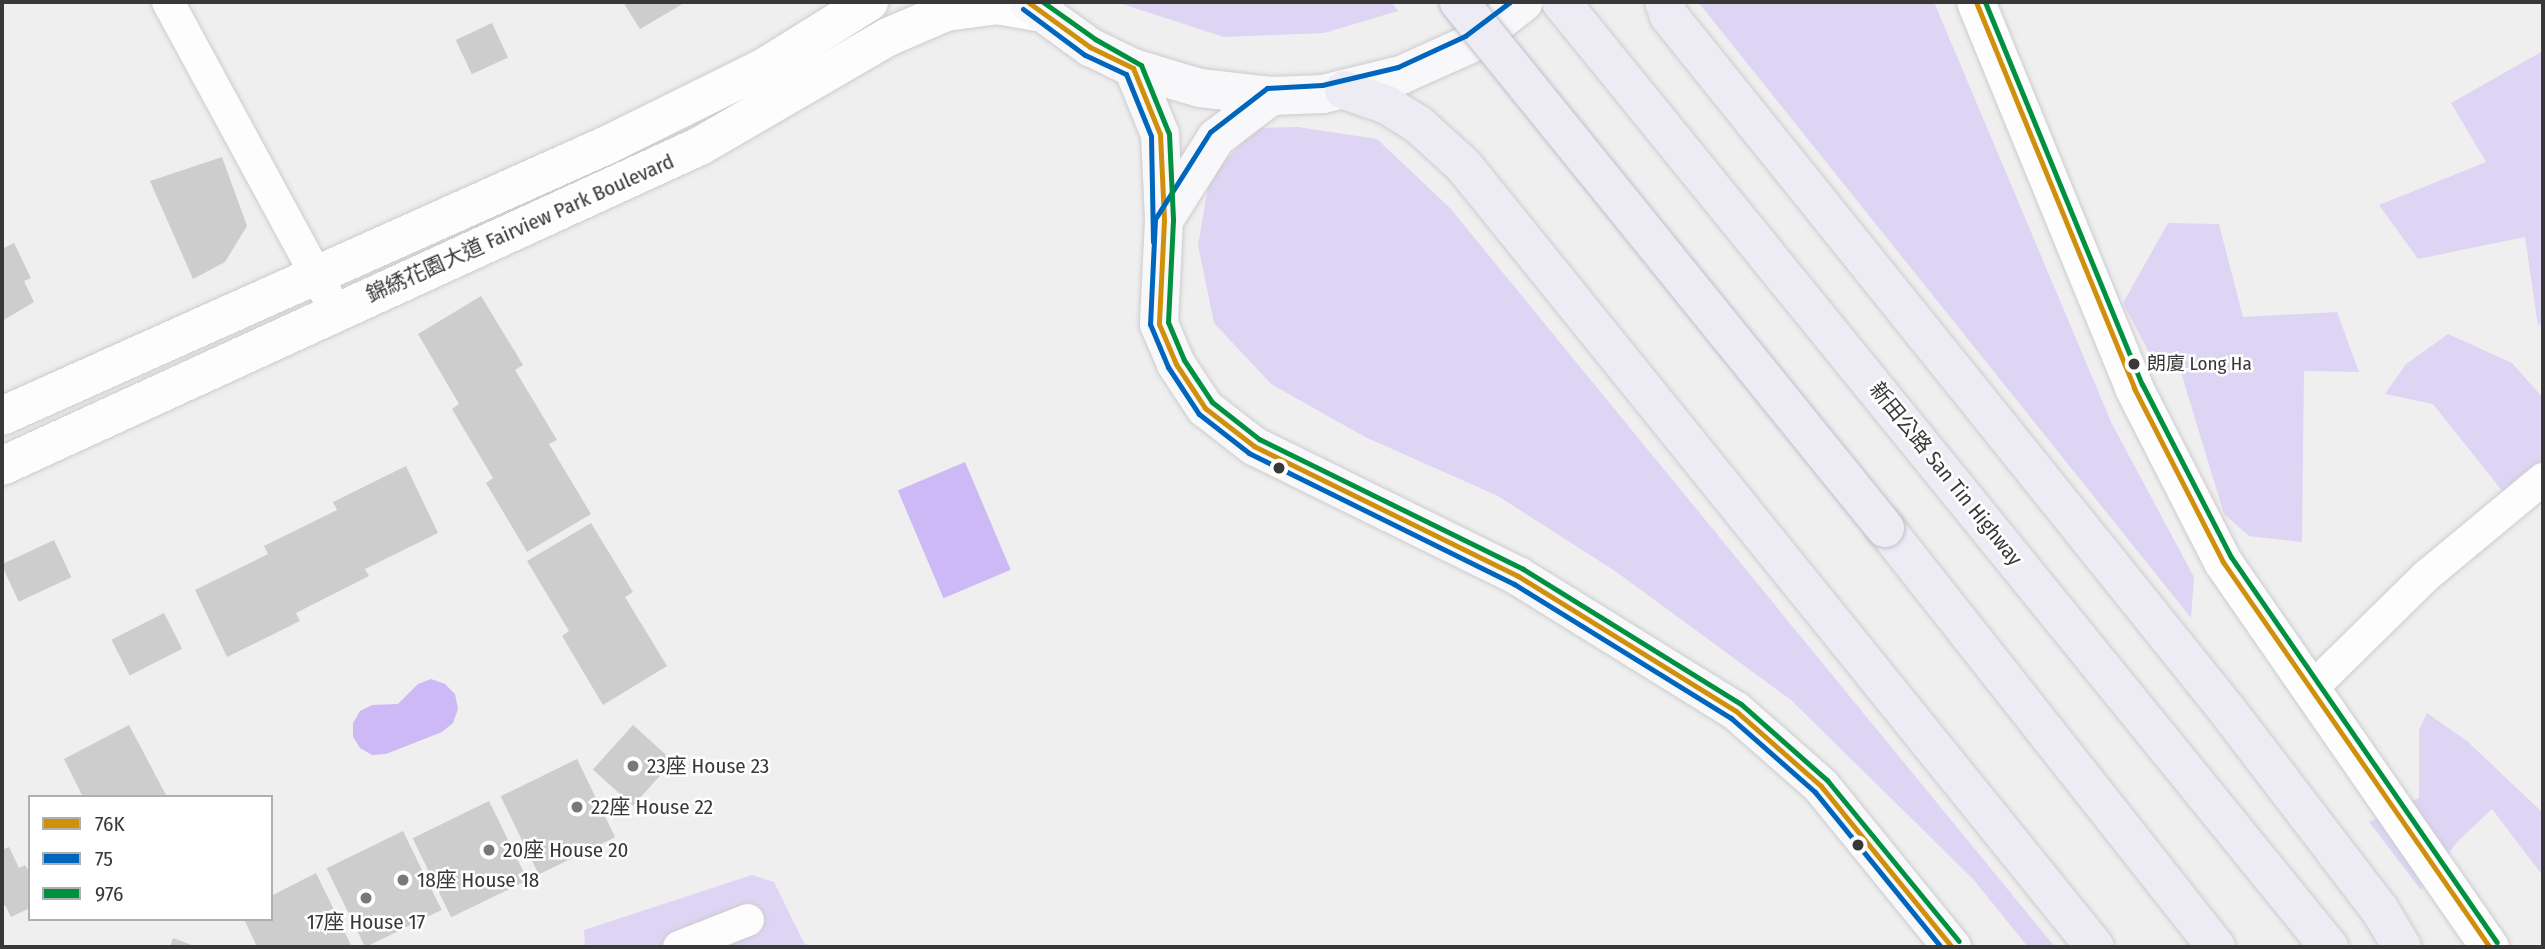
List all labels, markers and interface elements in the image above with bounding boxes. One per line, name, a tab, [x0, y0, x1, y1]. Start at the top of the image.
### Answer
street label: 錦綉花園大道 Fairview Park Boulevard	[362, 149, 678, 307]
place label: 朗廈 Long Ha	[2147, 353, 2252, 375]
marker: 朗廈 Long Ha	[2127, 357, 2141, 371]
street label: 新田公路 San Tin Highway	[1864, 377, 2028, 571]
unlabelled marker	[1272, 461, 1286, 475]
place label: 23座 House 23	[647, 753, 769, 779]
marker: 23座 House 23	[625, 758, 641, 774]
place label: 22座 House 22	[591, 794, 713, 820]
legend	[28, 795, 273, 921]
marker: 22座 House 22	[569, 799, 585, 815]
text: 76K	[95, 811, 125, 837]
place label: 20座 House 20	[503, 837, 628, 863]
unlabelled marker	[1851, 838, 1865, 852]
marker: 20座 House 20	[481, 842, 497, 858]
text: 75	[95, 846, 113, 872]
place label: 18座 House 18	[417, 867, 539, 893]
marker: 18座 House 18	[395, 872, 411, 888]
text: 976	[95, 881, 123, 907]
marker: 17座 House 17	[358, 890, 374, 906]
place label: 17座 House 17	[307, 909, 425, 935]

